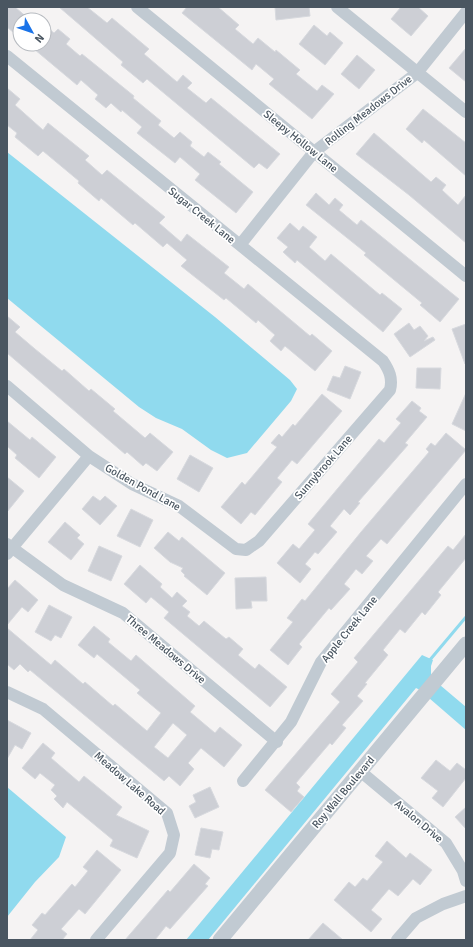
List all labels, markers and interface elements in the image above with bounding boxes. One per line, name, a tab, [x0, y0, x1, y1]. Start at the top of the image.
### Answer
north arrow	[12, 12, 52, 52]
text: N	[32, 31, 47, 45]
street label: Rolling Meadows Drive	[322, 72, 414, 148]
street label: Sleepy Hollow Lane	[261, 107, 340, 175]
street label: Sugar Creek Lane	[166, 184, 238, 246]
street label: Sunnybrook Lane	[292, 433, 355, 502]
street label: Golden Pond Lane	[103, 461, 183, 514]
street label: Apple Creek Lane	[319, 594, 380, 665]
street label: Three Meadows Drive	[123, 612, 208, 686]
street label: Meadow Lake Road	[92, 749, 168, 818]
street label: Roy Wall Boulevard	[309, 754, 377, 831]
street label: Avalon Drive	[392, 797, 445, 845]

